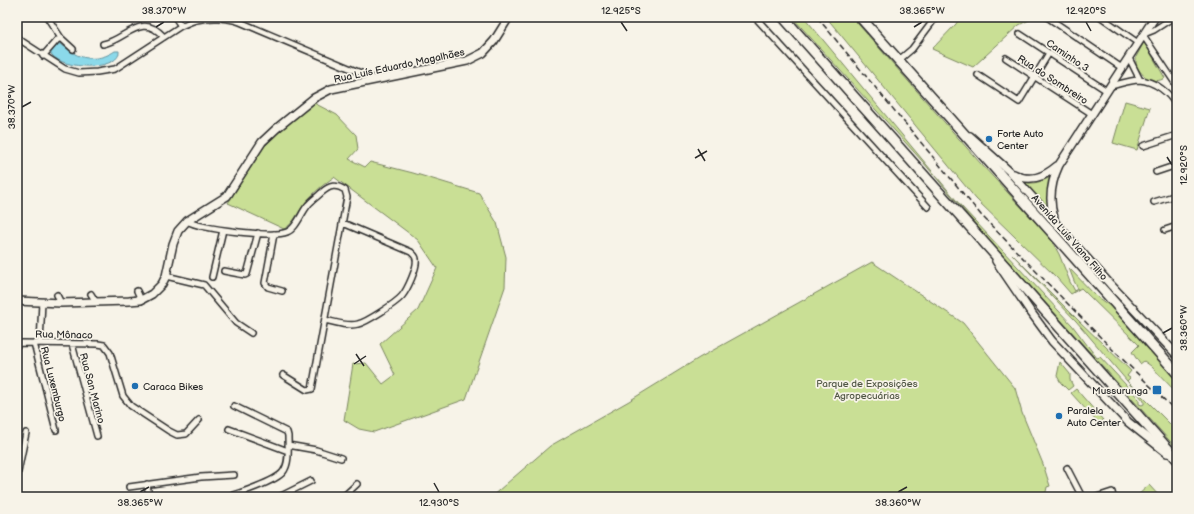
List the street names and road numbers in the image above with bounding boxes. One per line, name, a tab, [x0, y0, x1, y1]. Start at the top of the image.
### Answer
street label: Caminho 3	[1044, 37, 1091, 75]
street label: Rua Luís Eduardo Magalhães	[333, 46, 466, 86]
street label: Rua do Sombreiro	[1015, 53, 1090, 107]
street label: Avenida Luís Viana Filho	[1029, 192, 1110, 283]
street label: Rua Mônaco	[35, 328, 93, 342]
street label: Rua Luxemburgo	[38, 345, 68, 423]
street label: Rua San Marino	[77, 352, 107, 425]

